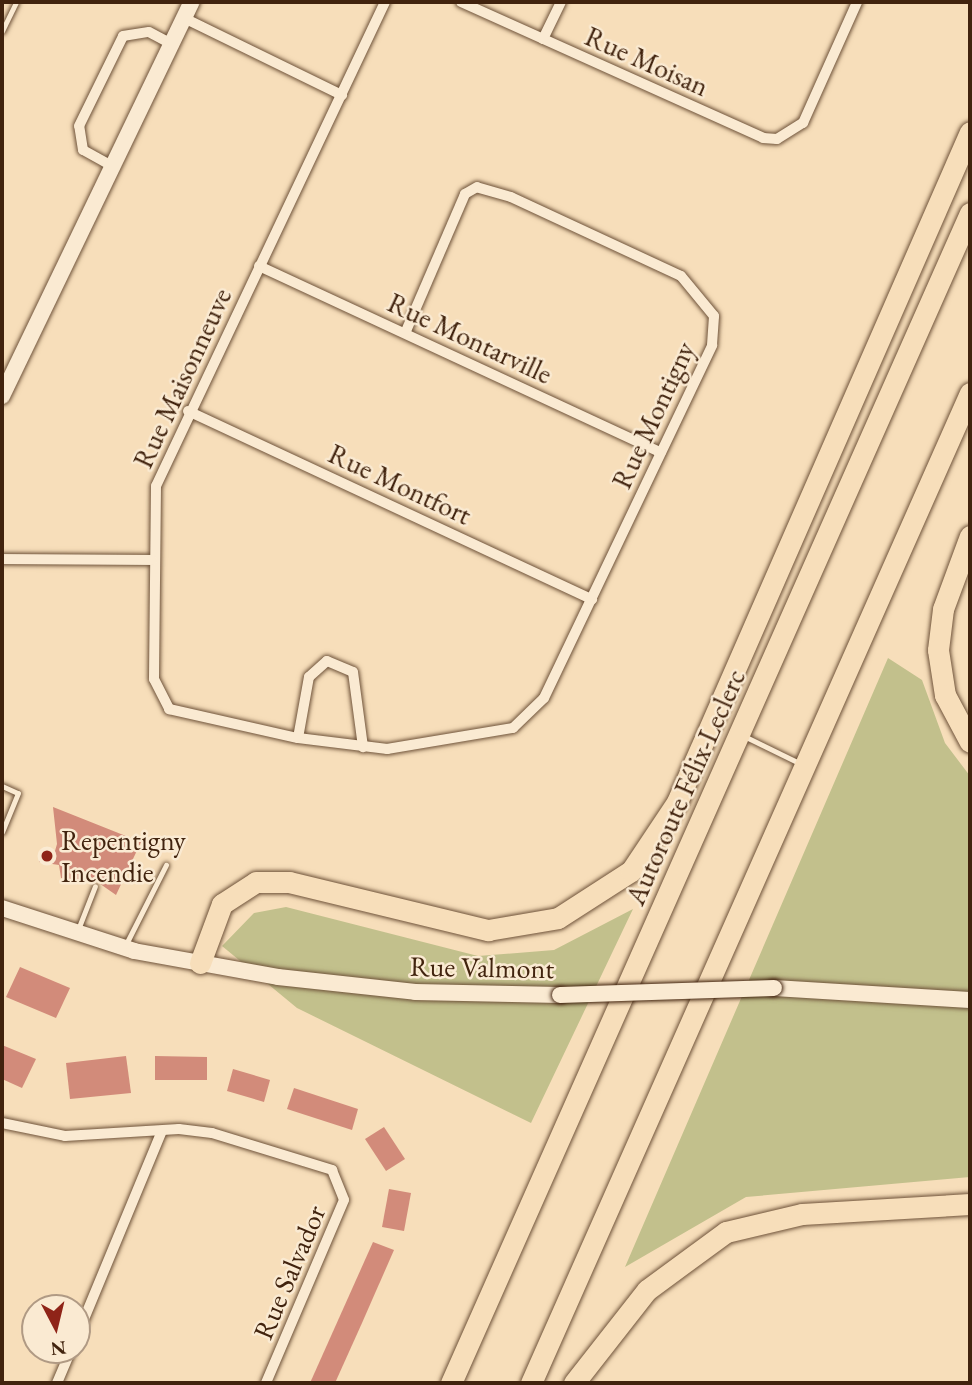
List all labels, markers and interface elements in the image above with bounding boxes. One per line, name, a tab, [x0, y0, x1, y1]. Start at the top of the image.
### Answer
street label: Rue Moisan	[580, 19, 714, 103]
street label: Rue Maisonneuve	[126, 283, 238, 473]
street label: Rue Montarville	[383, 285, 557, 391]
street label: Rue Montigny	[604, 336, 702, 494]
street label: Rue Montfort	[323, 436, 477, 532]
street label: Autoroute Félix-Leclerc	[618, 664, 752, 910]
place label: Repentigny Incendie	[61, 823, 186, 889]
marker: Repentigny Incendie	[39, 848, 55, 864]
street label: Rue Valmont	[410, 949, 554, 985]
street label: Rue Salvador	[246, 1200, 332, 1344]
north arrow	[21, 1294, 91, 1364]
text: N	[49, 1335, 68, 1362]

